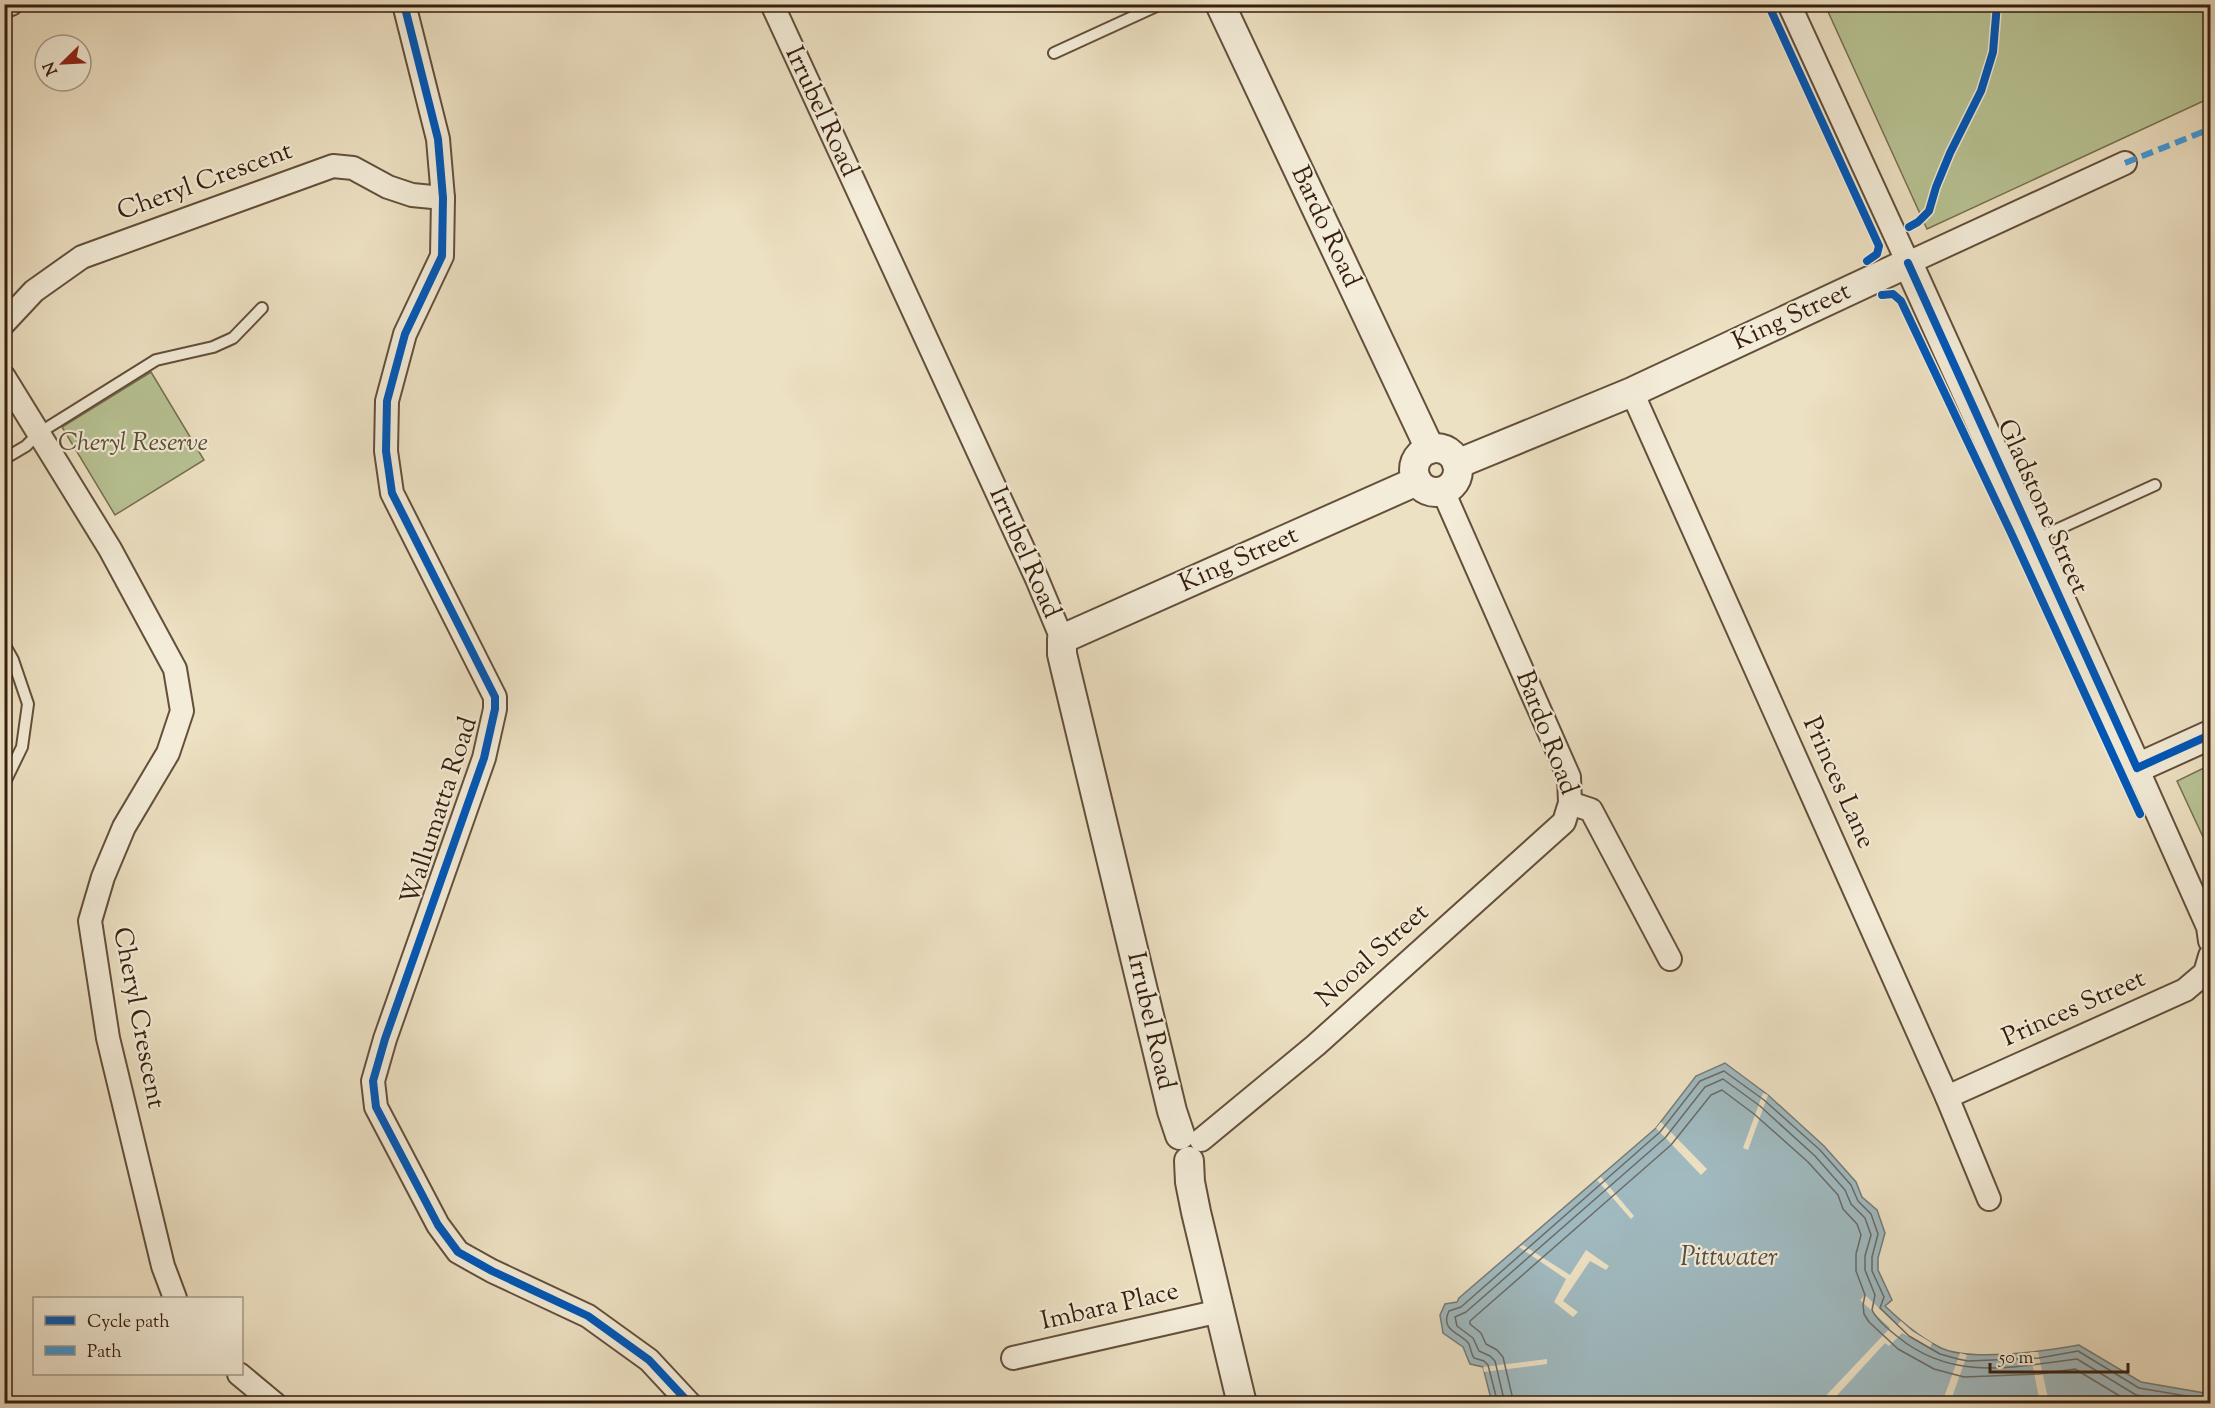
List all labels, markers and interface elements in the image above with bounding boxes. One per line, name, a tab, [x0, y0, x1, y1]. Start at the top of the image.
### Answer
north arrow	[33, 33, 93, 93]
street label: Irrubel Road	[775, 41, 868, 184]
text: N	[38, 57, 65, 79]
street label: Cheryl Crescent	[112, 133, 298, 231]
street label: Bardo Road	[1281, 160, 1369, 294]
street label: King Street	[1727, 273, 1857, 361]
street label: Gladstone Street	[1987, 414, 2097, 601]
park label: Cheryl Reserve	[58, 425, 208, 462]
street label: Irrubel Road	[979, 481, 1070, 625]
street label: King Street	[1174, 517, 1304, 603]
street label: Bardo Road	[1505, 666, 1587, 801]
street label: Princes Lane	[1792, 711, 1884, 855]
street label: Wallumatta Road	[392, 712, 488, 910]
street label: Nooal Street	[1308, 895, 1438, 1017]
street label: Cheryl Crescent	[102, 924, 174, 1112]
street label: Irrubel Road	[1116, 949, 1184, 1094]
street label: Princes Street	[1996, 961, 2152, 1057]
water label: Pittwater	[1680, 1239, 1778, 1278]
street label: Imbara Place	[1037, 1273, 1183, 1341]
legend	[33, 1297, 243, 1375]
text: Cycle path	[87, 1310, 170, 1336]
scale bar	[1990, 1336, 2128, 1374]
text: Path	[87, 1340, 122, 1366]
text: 50 m	[1998, 1346, 2034, 1372]

